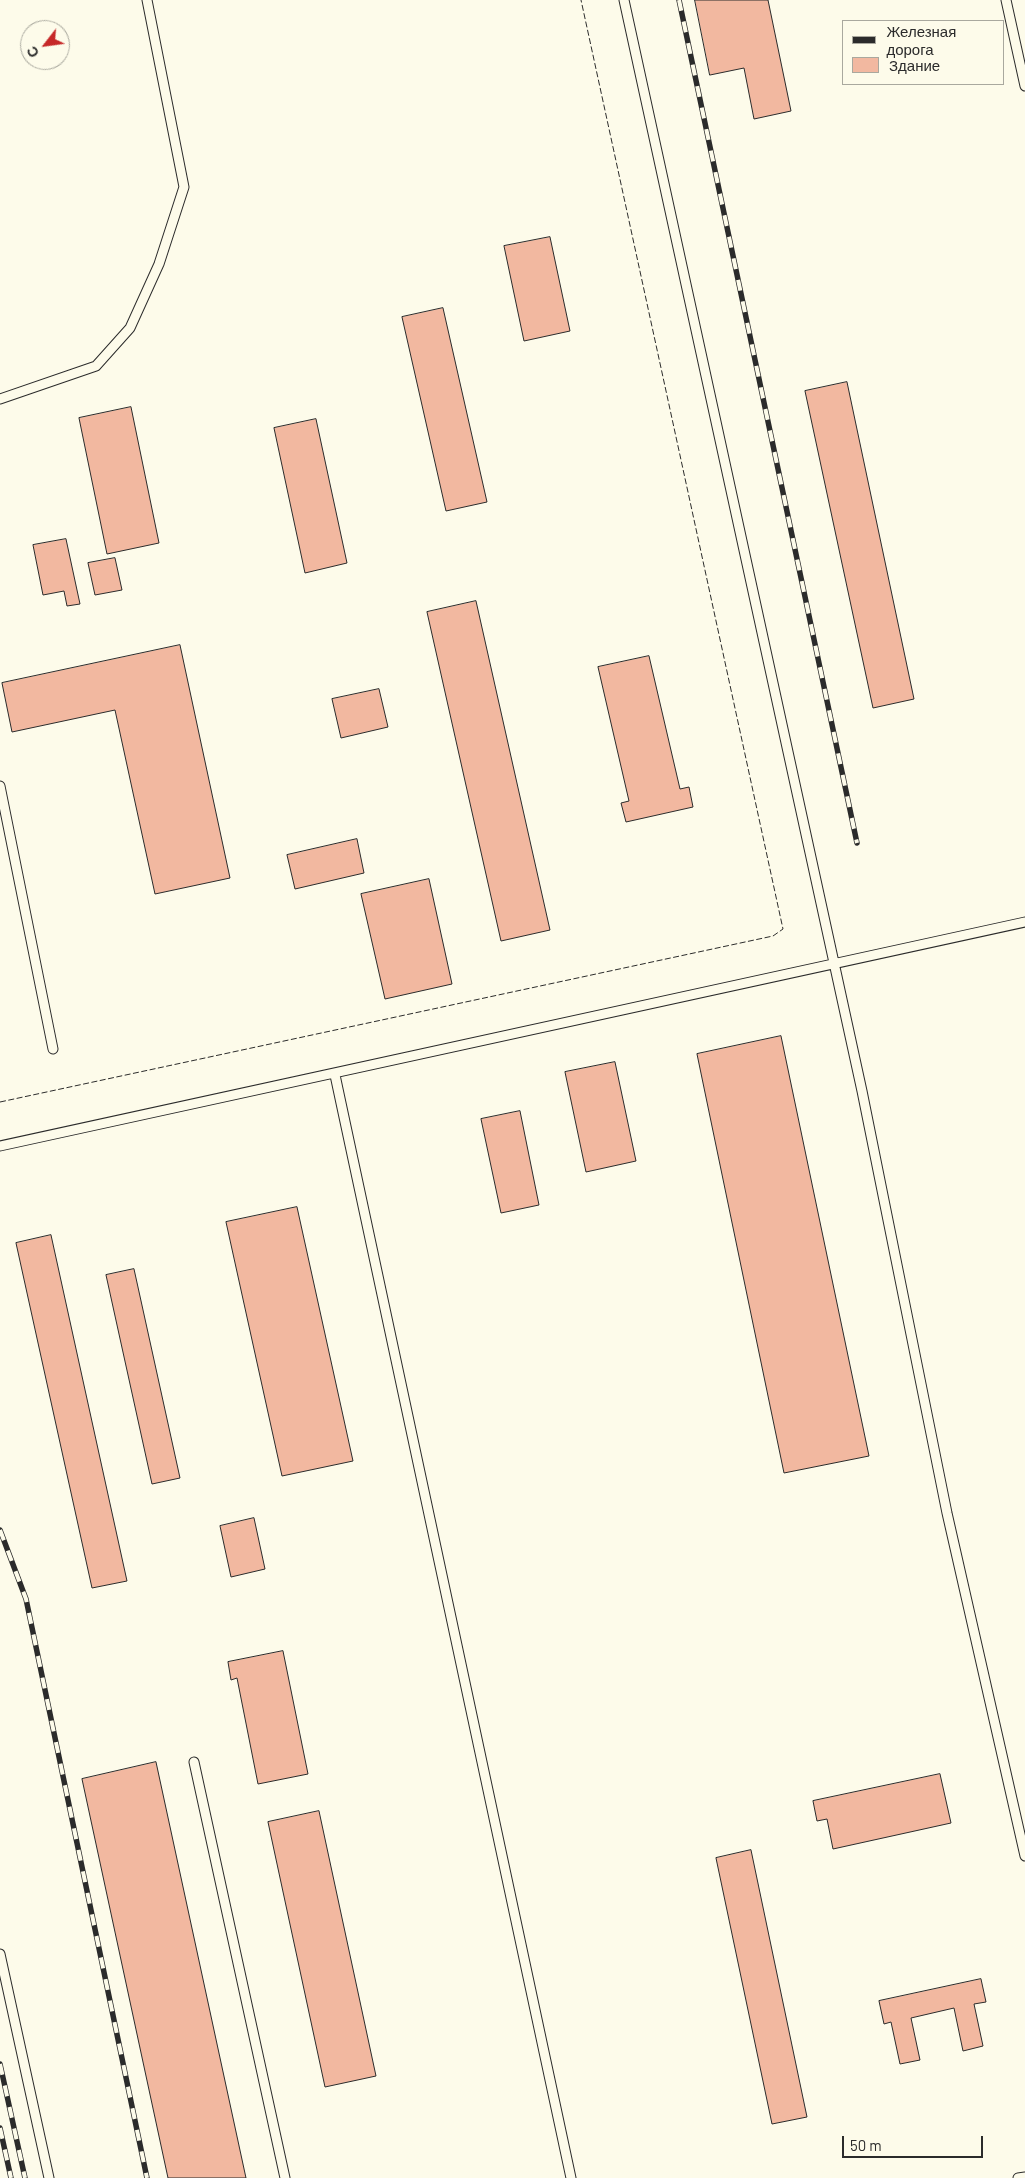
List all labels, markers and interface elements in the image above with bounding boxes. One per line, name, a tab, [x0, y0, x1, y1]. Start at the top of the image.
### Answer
north arrow	[20, 20, 70, 70]
legend	[842, 20, 1005, 85]
text: Железная дорога	[886, 22, 956, 58]
text: С	[23, 44, 42, 61]
text: Здание	[889, 56, 940, 74]
scale bar	[845, 2126, 986, 2158]
text: 50 m	[850, 2136, 882, 2154]

